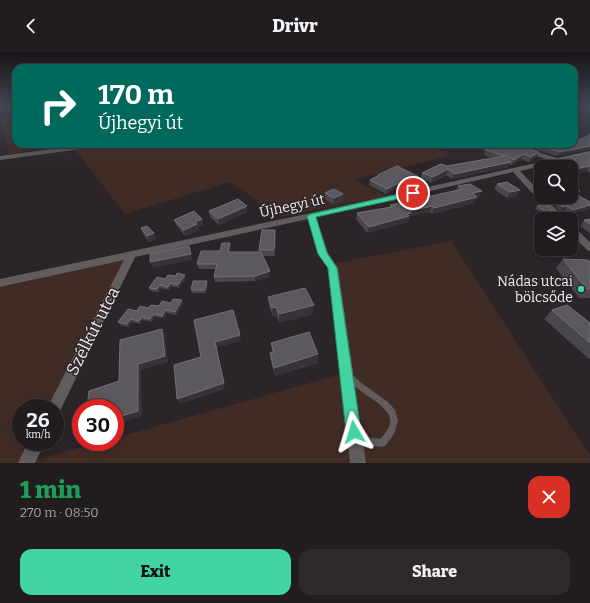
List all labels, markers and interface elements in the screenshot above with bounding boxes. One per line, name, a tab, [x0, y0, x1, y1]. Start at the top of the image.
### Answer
icon: back	[20, 15, 42, 37]
text: Drivr	[272, 15, 318, 37]
icon: person	[548, 15, 570, 37]
text: 170 m	[98, 78, 174, 111]
icon: right	[32, 80, 84, 132]
text: Újhegyi út	[98, 112, 183, 134]
map controls	[534, 160, 578, 256]
button: search	[534, 160, 578, 204]
pin	[396, 176, 430, 210]
icon: arrive	[402, 182, 424, 204]
street label: Újhegyi út	[258, 190, 326, 221]
button: layers	[534, 212, 578, 256]
place label: Nádas utcai bölcsőde	[497, 273, 573, 306]
street label: Szélkút utca	[62, 283, 124, 379]
marker: Nádas utcai bölcsőde	[576, 284, 586, 294]
speed limit sign: 30	[72, 399, 124, 451]
text: 26	[26, 408, 50, 432]
position arrow	[333, 411, 375, 453]
text: km/h	[26, 429, 50, 441]
text: 1 min	[20, 476, 81, 504]
button: close	[528, 476, 570, 518]
text: 270 m · 08:50	[20, 505, 99, 520]
button: Exit	[20, 549, 291, 595]
button: Share	[299, 549, 570, 595]

